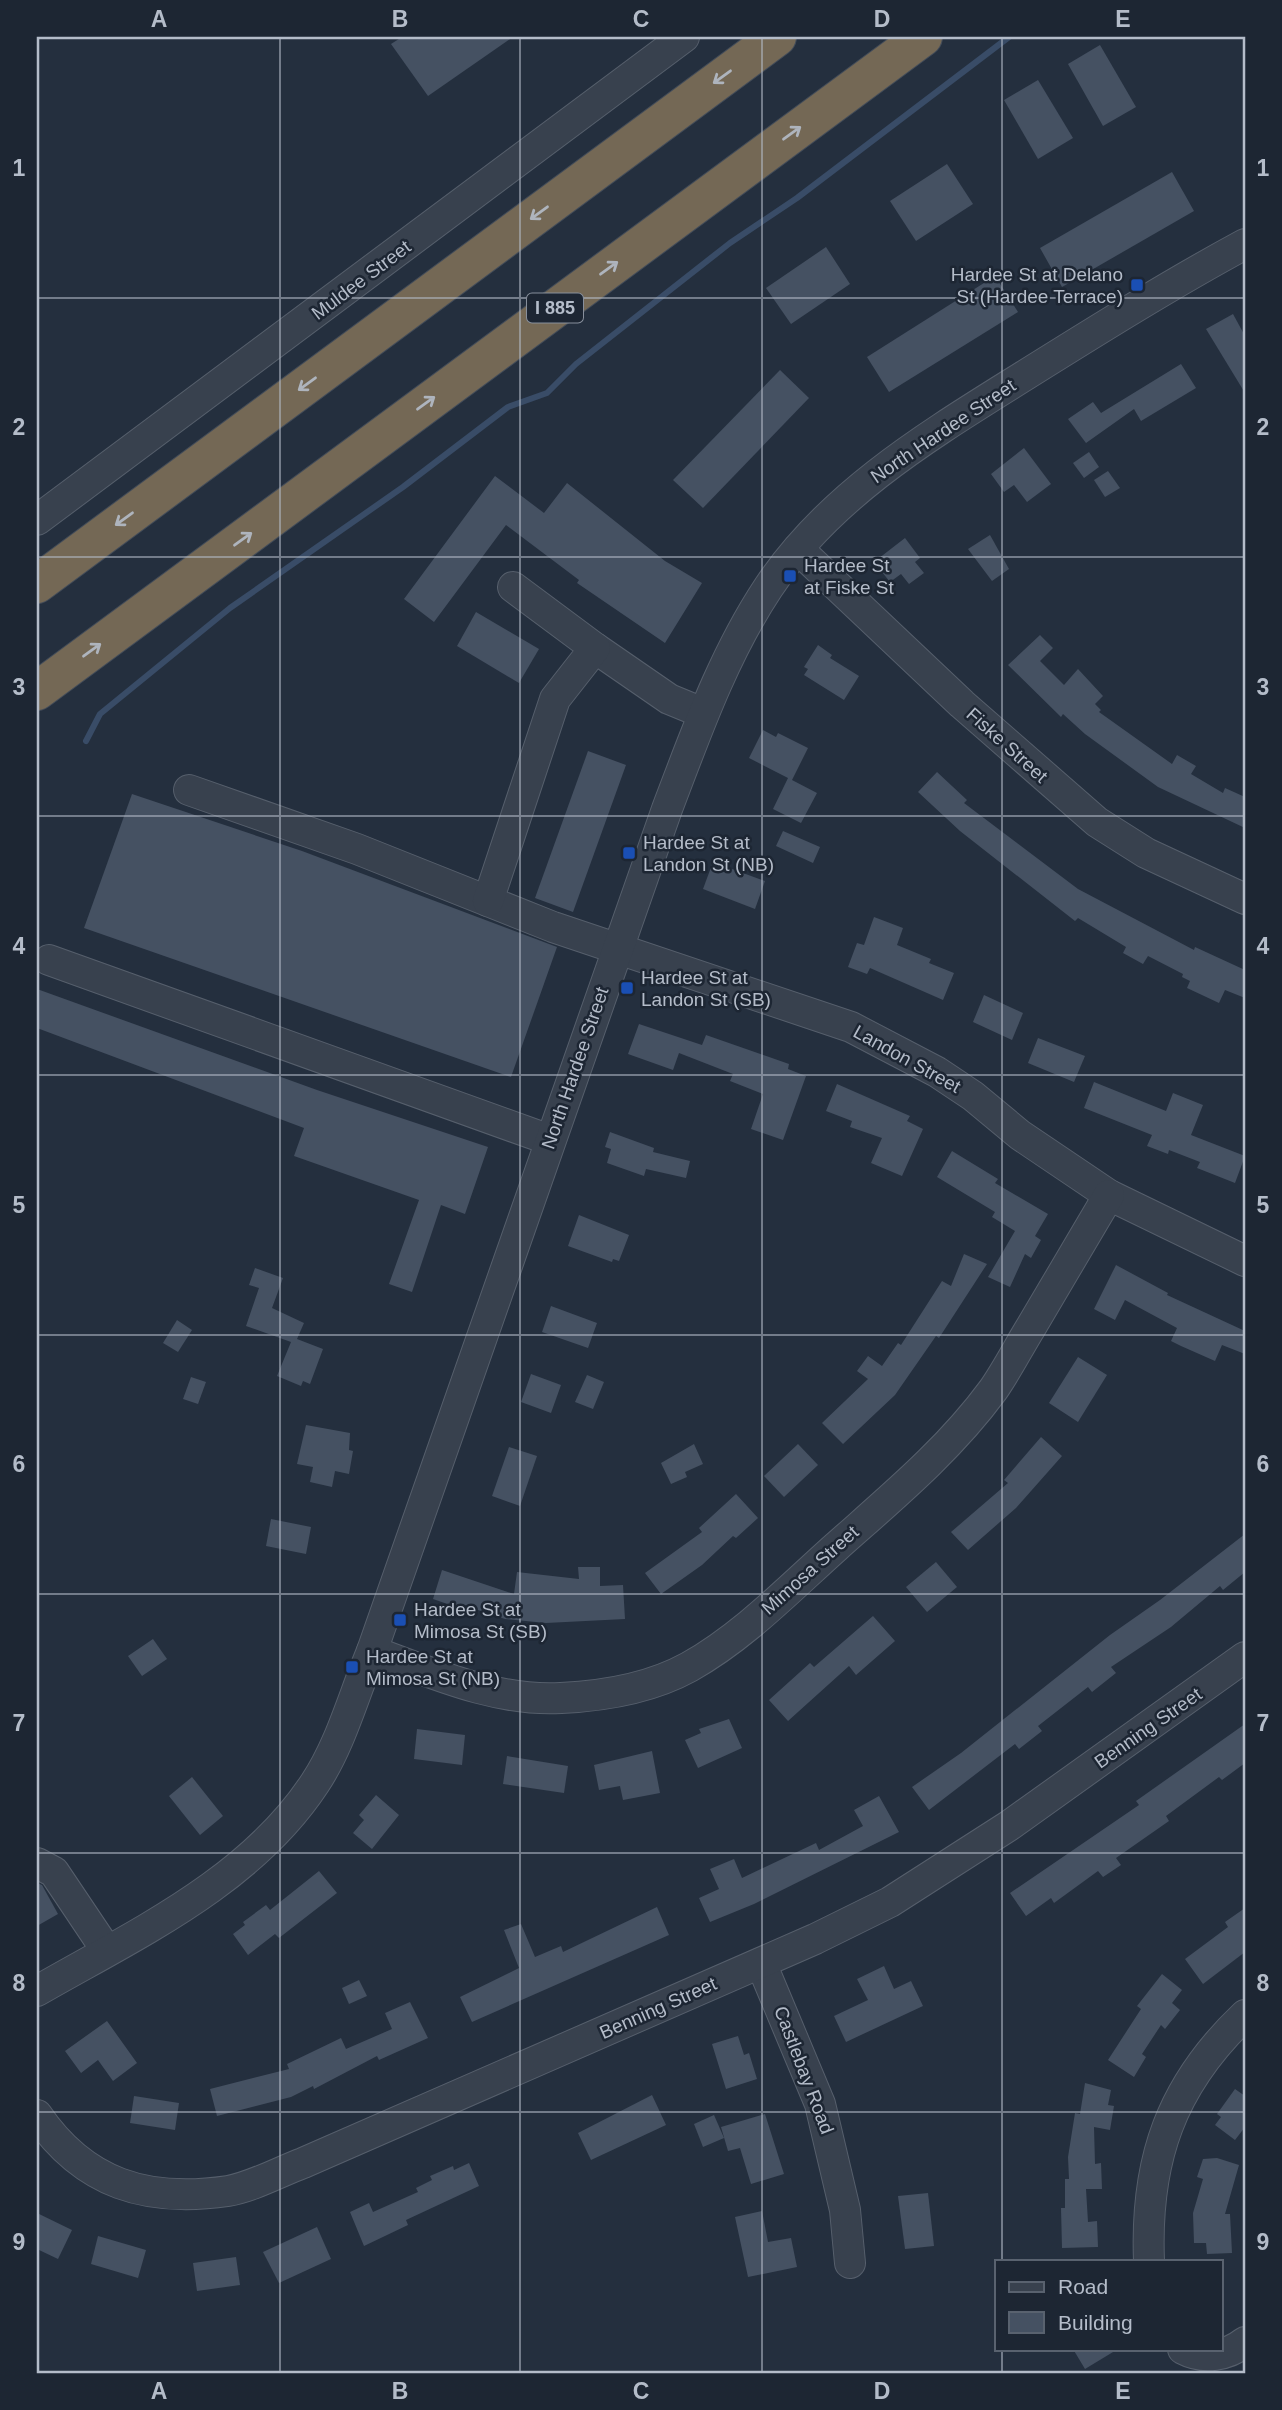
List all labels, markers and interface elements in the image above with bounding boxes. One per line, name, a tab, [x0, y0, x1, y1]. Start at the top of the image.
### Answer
text: A	[151, 6, 167, 32]
text: B	[392, 6, 408, 32]
text: C	[633, 6, 649, 32]
text: D	[874, 6, 890, 32]
text: E	[1115, 6, 1131, 32]
one-way arrow	[713, 70, 732, 85]
one-way arrow	[782, 126, 801, 141]
text: 1	[13, 155, 26, 181]
text: 1	[1257, 155, 1270, 181]
one-way arrow	[530, 205, 549, 220]
street label: Muldee Street	[307, 236, 415, 324]
one-way arrow	[599, 261, 618, 276]
place label: Hardee St at Delano St (Hardee Terrace)	[951, 264, 1123, 307]
marker: Hardee St at Delano St (Hardee Terrace)	[1129, 277, 1145, 293]
road number: I 885	[527, 294, 583, 322]
street label: North Hardee Street	[867, 374, 1020, 487]
one-way arrow	[298, 377, 317, 391]
one-way arrow	[416, 396, 435, 411]
text: 2	[13, 414, 25, 440]
text: 2	[1257, 414, 1269, 440]
one-way arrow	[115, 512, 134, 527]
one-way arrow	[233, 531, 252, 546]
place label: Hardee St at Fiske St	[804, 555, 894, 598]
marker: Hardee St at Fiske St	[782, 568, 798, 584]
one-way arrow	[82, 643, 101, 657]
text: 3	[13, 674, 25, 700]
text: 3	[1257, 674, 1269, 700]
street label: Fiske Street	[962, 703, 1052, 787]
place label: Hardee St at Landon St (NB)	[643, 832, 774, 875]
marker: Hardee St at Landon St (NB)	[621, 845, 637, 861]
text: 4	[13, 933, 26, 959]
text: 4	[1257, 933, 1270, 959]
place label: Hardee St at Landon St (SB)	[641, 967, 771, 1010]
marker: Hardee St at Landon St (SB)	[619, 980, 635, 996]
street label: North Hardee Street	[537, 984, 613, 1152]
street label: Landon Street	[850, 1021, 965, 1097]
text: 5	[13, 1192, 26, 1218]
text: 5	[1257, 1192, 1270, 1218]
text: 6	[13, 1451, 25, 1477]
text: 6	[1257, 1451, 1269, 1477]
street label: Mimosa Street	[757, 1521, 863, 1619]
place label: Hardee St at Mimosa St (SB)	[414, 1599, 547, 1642]
marker: Hardee St at Mimosa St (SB)	[392, 1612, 408, 1628]
place label: Hardee St at Mimosa St (NB)	[366, 1646, 500, 1689]
marker: Hardee St at Mimosa St (NB)	[344, 1659, 360, 1675]
street label: Benning Street	[1090, 1683, 1206, 1773]
text: 7	[13, 1710, 25, 1736]
text: 7	[1257, 1710, 1269, 1736]
text: 8	[13, 1970, 26, 1996]
text: 8	[1257, 1970, 1270, 1996]
street label: Benning Street	[596, 1973, 720, 2043]
street label: Castlebay Road	[770, 2003, 838, 2137]
text: 9	[13, 2229, 25, 2255]
text: 9	[1257, 2229, 1269, 2255]
legend	[995, 2260, 1222, 2350]
text: Road	[1058, 2275, 1108, 2298]
text: Building	[1058, 2311, 1133, 2334]
text: A	[151, 2378, 167, 2404]
text: B	[392, 2378, 408, 2404]
text: C	[633, 2378, 649, 2404]
text: D	[874, 2378, 890, 2404]
text: E	[1115, 2378, 1131, 2404]

